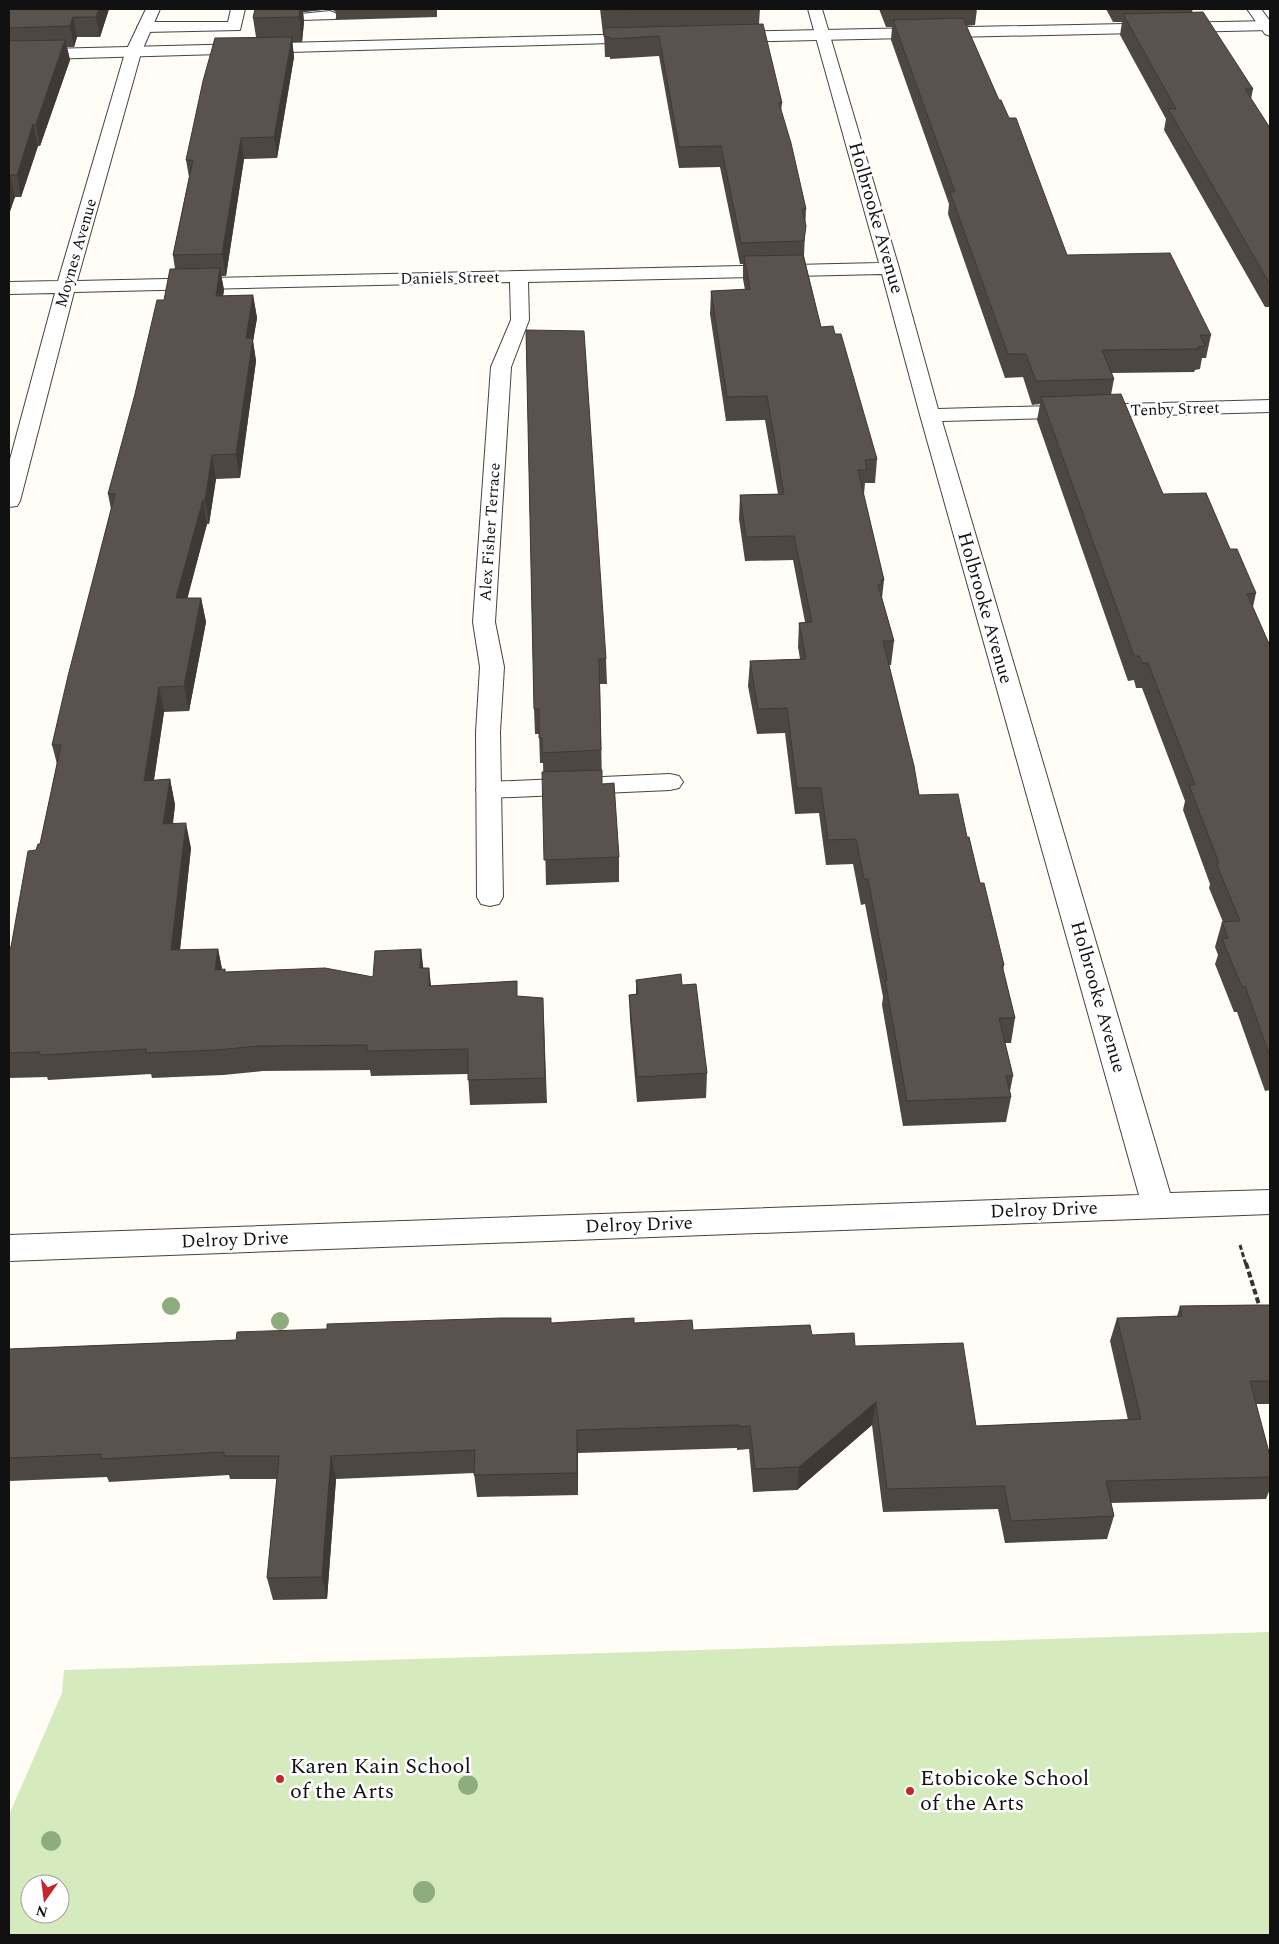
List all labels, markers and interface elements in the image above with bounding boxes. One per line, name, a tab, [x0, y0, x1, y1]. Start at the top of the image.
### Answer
street label: Holbrooke Avenue	[840, 139, 912, 297]
street label: Moynes Avenue	[49, 196, 103, 310]
street label: Daniels Street	[400, 265, 500, 291]
street label: Tenby Street	[1130, 395, 1220, 423]
street label: Alex Fisher Terrace	[473, 462, 507, 602]
street label: Holbrooke Avenue	[949, 529, 1021, 687]
street label: Holbrooke Avenue	[1062, 918, 1134, 1076]
street label: Delroy Drive	[990, 1194, 1098, 1226]
street label: Delroy Drive	[585, 1209, 693, 1241]
street label: Delroy Drive	[181, 1224, 289, 1256]
place label: Karen Kain School of the Arts	[290, 1750, 471, 1808]
place label: Etobicoke School of the Arts	[920, 1762, 1089, 1820]
marker: Karen Kain School of the Arts	[274, 1773, 286, 1785]
marker: Etobicoke School of the Arts	[904, 1785, 916, 1797]
north arrow	[20, 1874, 70, 1924]
text: N	[34, 1900, 50, 1923]

